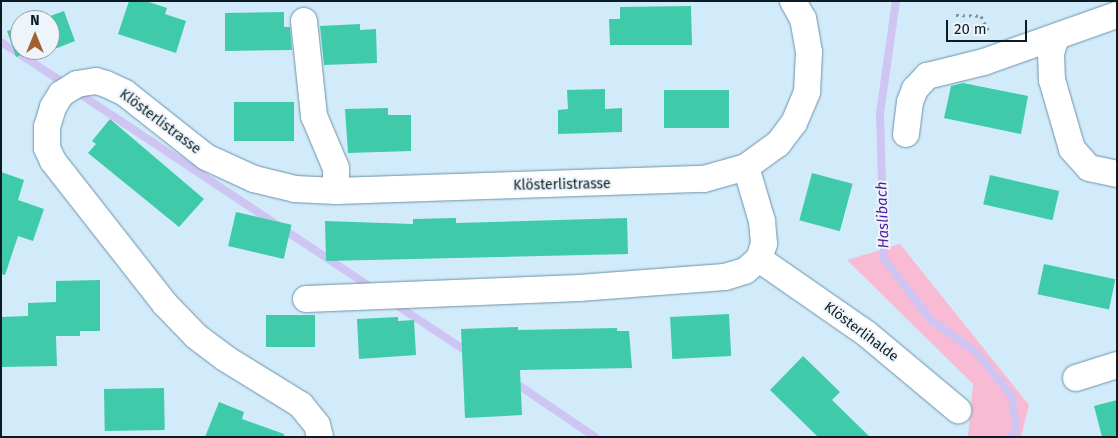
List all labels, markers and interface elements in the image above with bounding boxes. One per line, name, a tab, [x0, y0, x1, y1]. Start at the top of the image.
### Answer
north arrow	[10, 10, 60, 60]
scale bar	[948, 10, 1029, 42]
text: N	[30, 12, 40, 29]
text: 20 m	[954, 20, 987, 38]
street label: Klösterlistrasse	[116, 86, 204, 158]
street label: Klösterlistrasse	[513, 176, 611, 194]
water label: Haslibach	[873, 181, 893, 249]
street label: Klösterlihalde	[821, 299, 901, 365]

